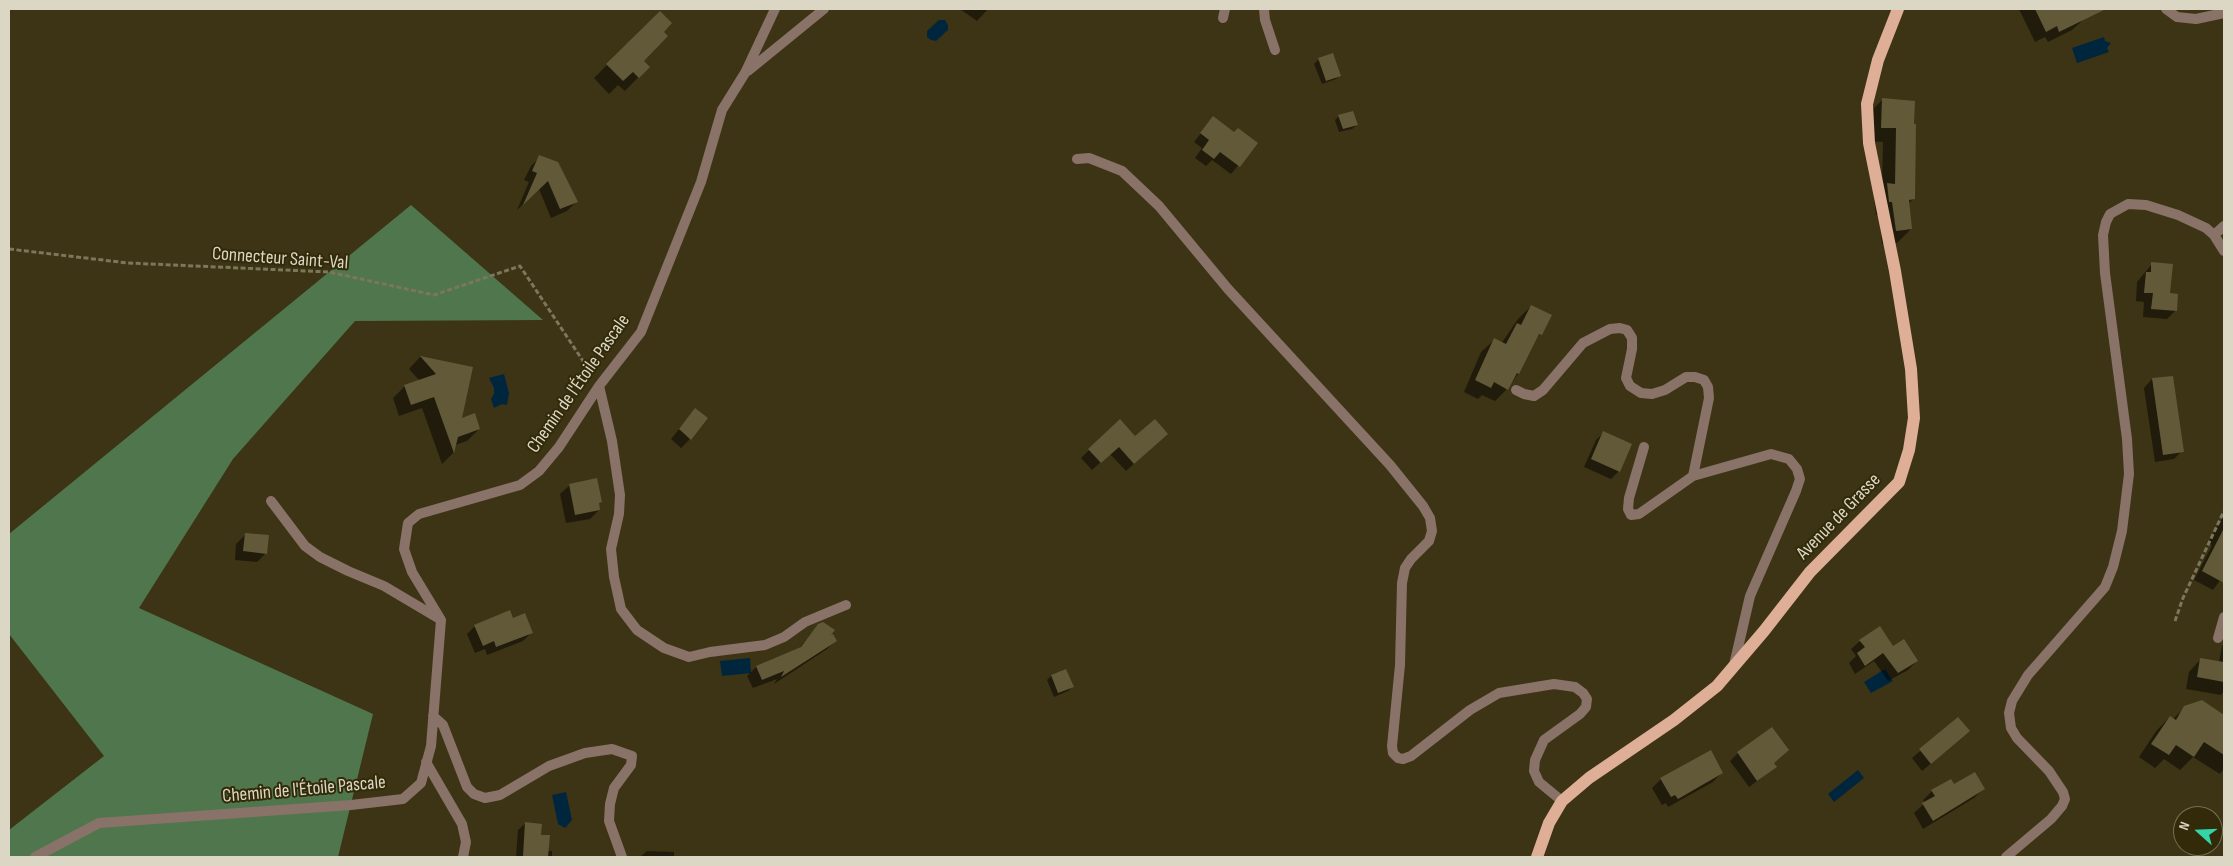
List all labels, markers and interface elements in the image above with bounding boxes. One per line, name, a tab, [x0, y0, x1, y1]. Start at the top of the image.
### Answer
street label: Connecteur Saint-Val	[211, 243, 349, 275]
street label: Chemin de l'Étoile Pascale	[523, 310, 635, 458]
street label: Avenue de Grasse	[1792, 469, 1886, 565]
street label: Chemin de l'Étoile Pascale	[221, 772, 387, 808]
north arrow	[2173, 806, 2223, 856]
text: N	[2175, 820, 2194, 832]

